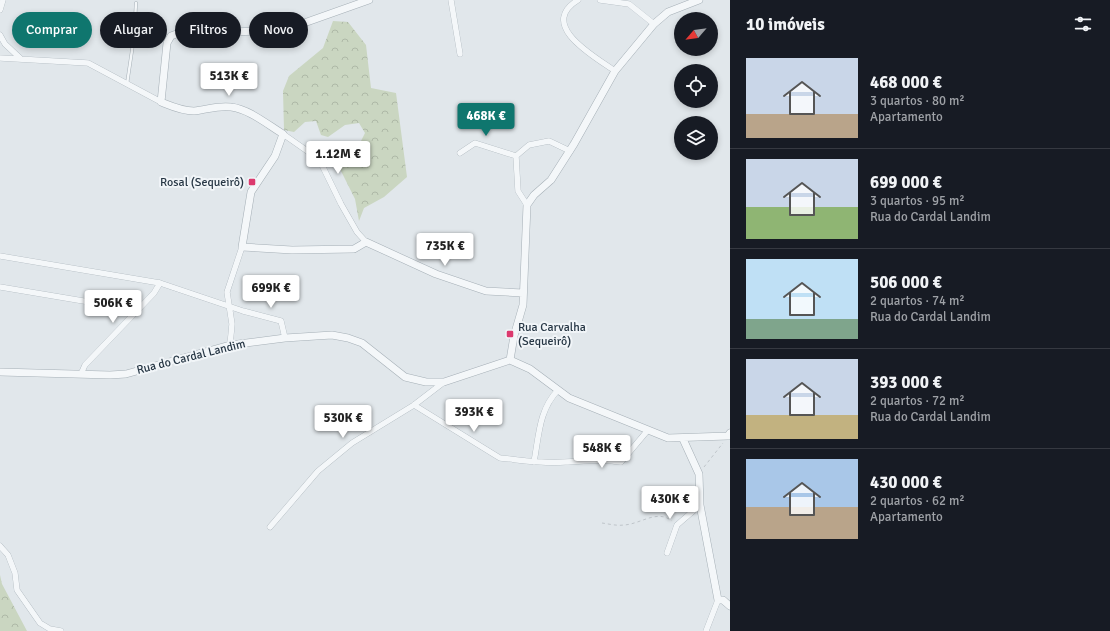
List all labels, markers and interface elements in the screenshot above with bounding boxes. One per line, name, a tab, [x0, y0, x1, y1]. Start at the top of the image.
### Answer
chip: Comprar	[12, 12, 92, 48]
chip: Alugar	[100, 12, 167, 48]
chip: Filtros	[175, 12, 241, 48]
chip: Novo	[249, 12, 308, 48]
north arrow	[674, 12, 718, 56]
map controls	[674, 12, 718, 160]
icon: filters	[1072, 13, 1094, 35]
text: 10 imóveis	[746, 14, 825, 35]
pin: 513K €	[196, 63, 262, 97]
button: locate	[674, 64, 718, 108]
text: 513K €	[209, 68, 249, 84]
text: 468 000 €	[870, 72, 942, 93]
icon: home	[778, 74, 826, 122]
text: 3 quartos · 80 m²	[870, 93, 965, 109]
pin: 468K €	[453, 103, 519, 137]
text: 468K €	[466, 108, 506, 124]
text: Apartamento	[870, 109, 943, 125]
button: layers	[674, 116, 718, 160]
pin: 1.12M €	[301, 141, 375, 175]
text: 1.12M €	[315, 146, 361, 162]
text: 699 000 €	[870, 172, 942, 193]
place label: Rosal (Sequeirô)	[160, 175, 244, 190]
icon: home	[778, 175, 826, 223]
marker: Rosal (Sequeirô)	[247, 177, 257, 187]
text: 3 quartos · 95 m²	[870, 193, 965, 209]
text: Rua do Cardal Landim	[870, 209, 991, 225]
pin: 735K €	[412, 233, 478, 267]
text: 735K €	[425, 238, 465, 254]
text: 506 000 €	[870, 272, 942, 293]
pin: 699K €	[238, 275, 304, 309]
icon: home	[778, 275, 826, 323]
text: 699K €	[251, 280, 291, 296]
pin: 506K €	[80, 290, 146, 324]
text: 2 quartos · 74 m²	[870, 293, 965, 309]
text: 506K €	[93, 295, 133, 311]
text: Rua do Cardal Landim	[870, 309, 991, 325]
place label: Rua Carvalha (Sequeirô)	[518, 320, 586, 349]
marker: Rua Carvalha (Sequeirô)	[505, 329, 515, 339]
street label: Rua do Cardal Landim	[135, 336, 247, 378]
text: 393 000 €	[870, 372, 942, 393]
icon: home	[778, 375, 826, 423]
text: 2 quartos · 72 m²	[870, 393, 965, 409]
pin: 393K €	[441, 399, 507, 433]
text: 393K €	[454, 404, 494, 420]
pin: 530K €	[310, 405, 376, 439]
text: Rua do Cardal Landim	[870, 409, 991, 425]
text: 530K €	[323, 410, 363, 426]
pin: 548K €	[569, 435, 635, 469]
text: 548K €	[582, 440, 622, 456]
text: 430 000 €	[870, 472, 942, 493]
icon: home	[778, 475, 826, 523]
pin: 430K €	[637, 486, 703, 520]
text: 430K €	[650, 491, 690, 507]
text: 2 quartos · 62 m²	[870, 493, 965, 509]
text: Apartamento	[870, 509, 943, 525]

